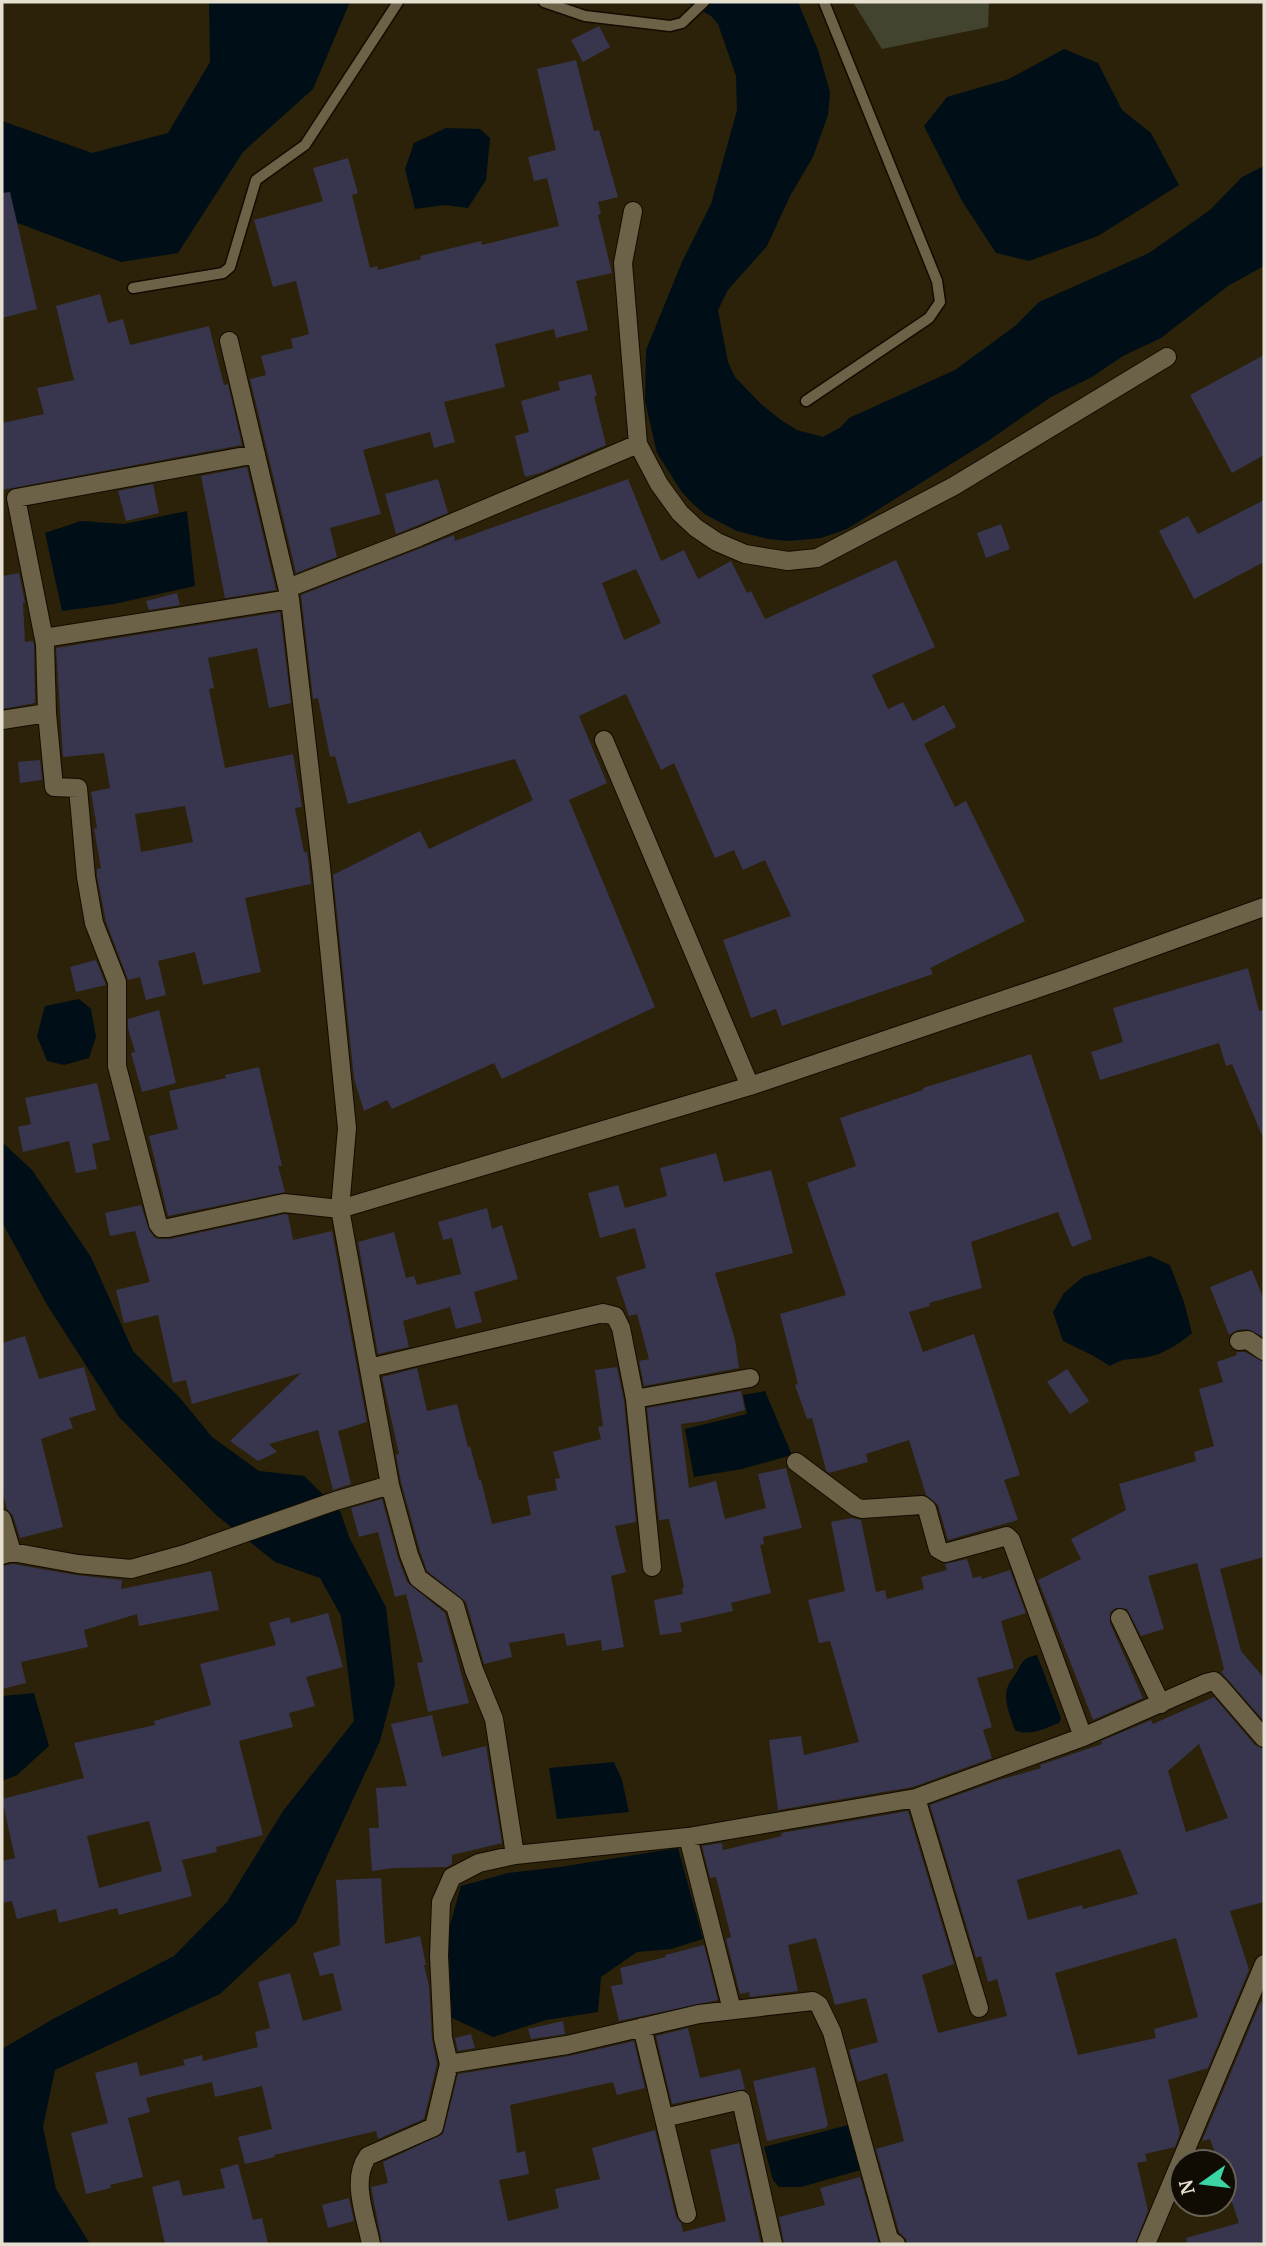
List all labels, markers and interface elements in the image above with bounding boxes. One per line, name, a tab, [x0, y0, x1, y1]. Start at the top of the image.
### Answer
north arrow	[1168, 2148, 1238, 2218]
text: N	[1172, 2177, 1200, 2197]

